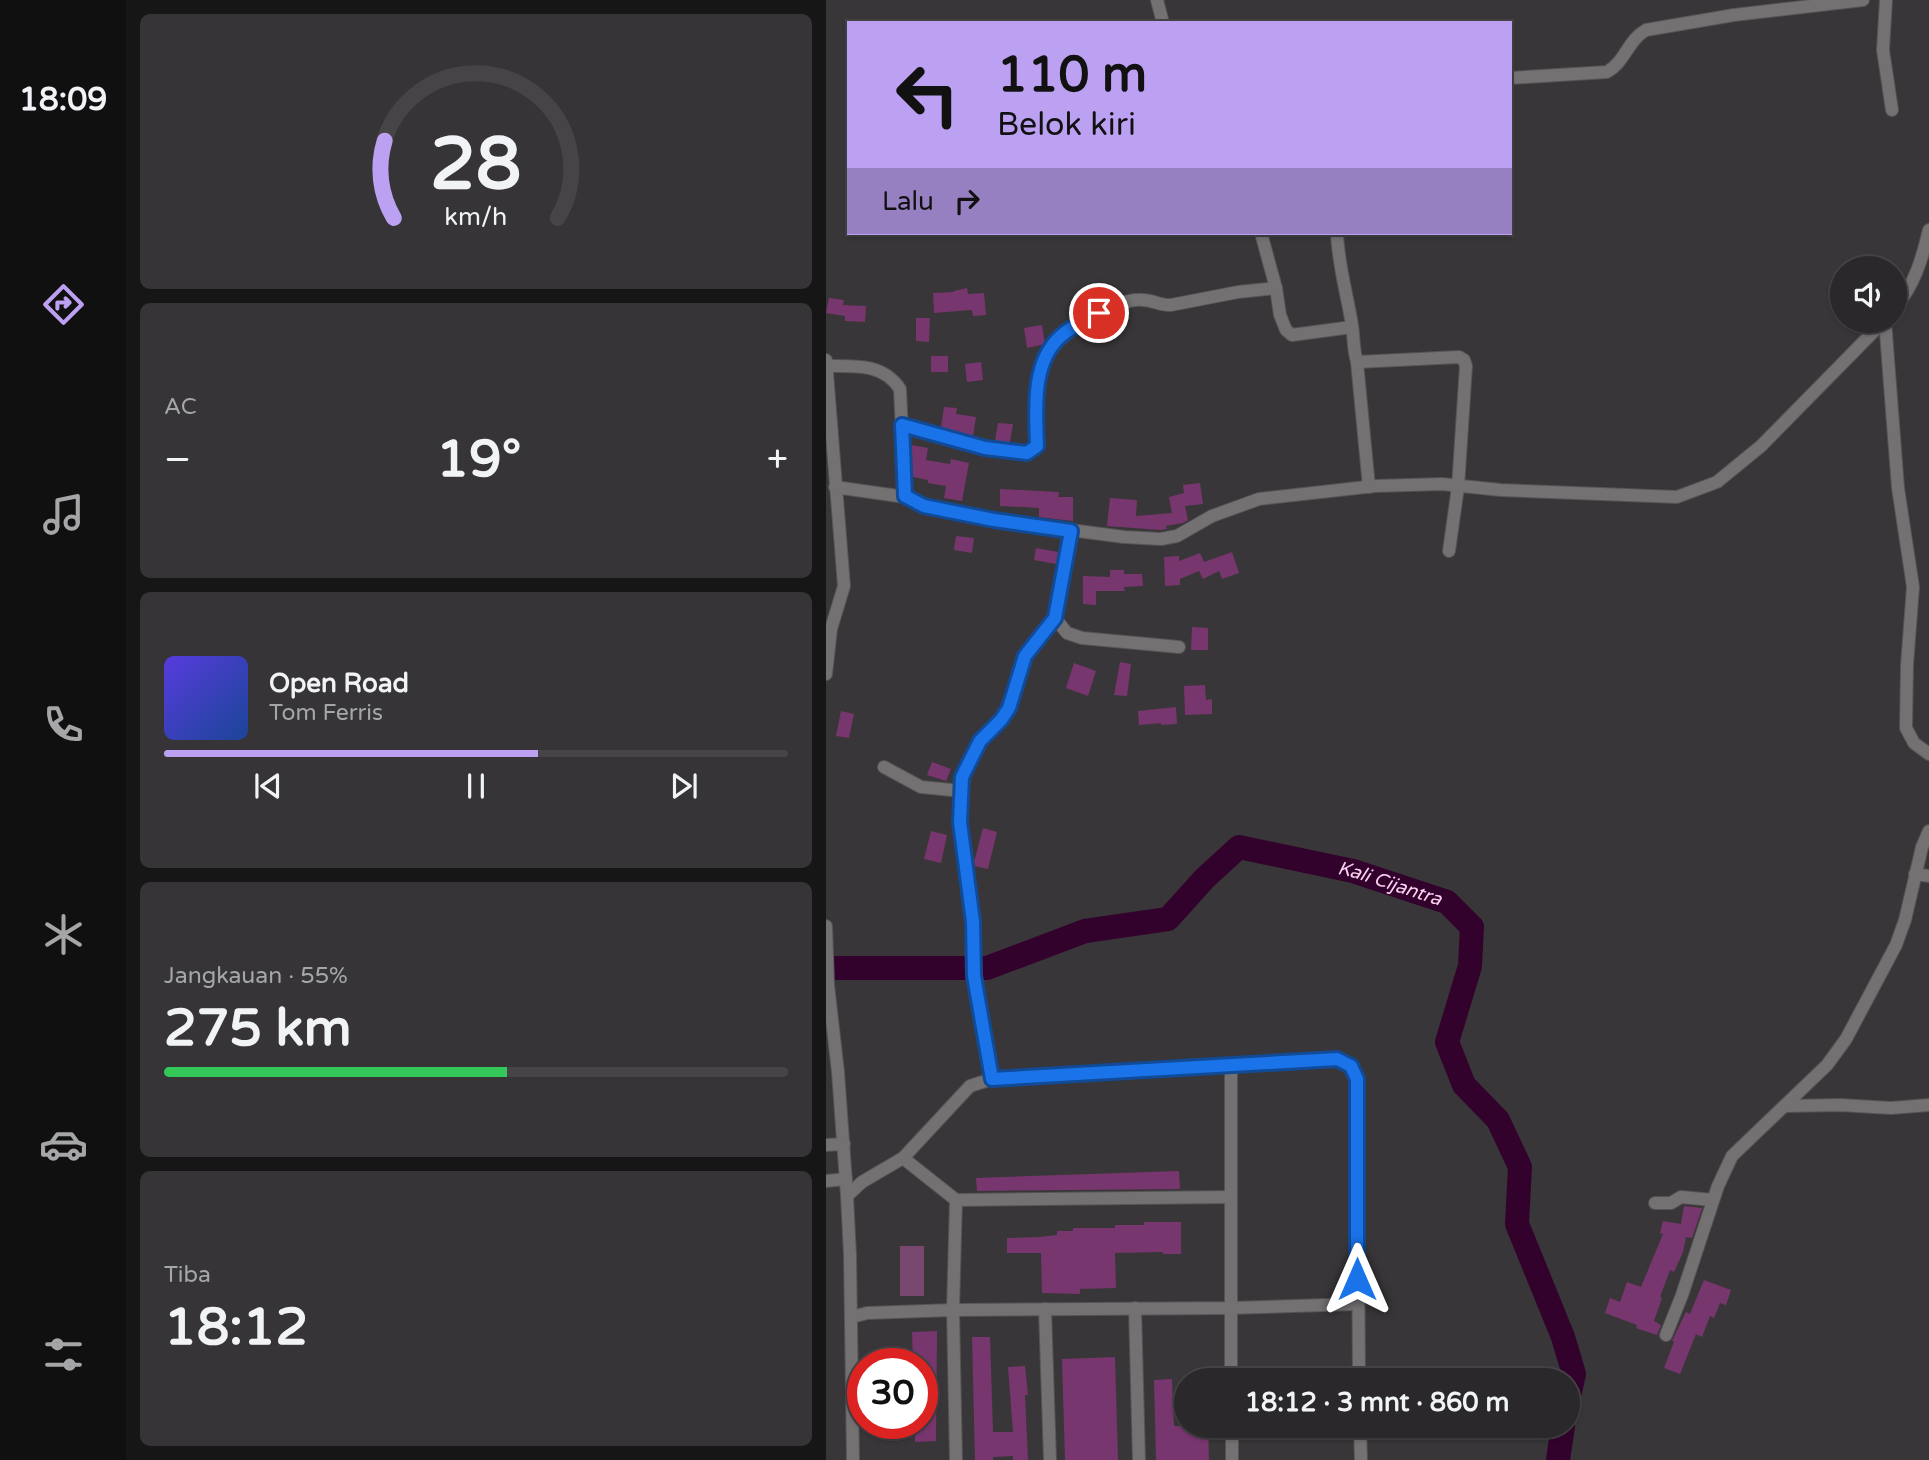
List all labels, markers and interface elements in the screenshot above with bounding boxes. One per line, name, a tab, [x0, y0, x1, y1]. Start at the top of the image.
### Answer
text: 110 m	[997, 46, 1147, 105]
icon: left	[882, 49, 973, 140]
text: 18:09	[19, 81, 107, 119]
text: Belok kiri	[997, 106, 1136, 144]
text: 28	[430, 121, 522, 209]
icon: right	[948, 182, 986, 220]
text: Lalu	[882, 186, 934, 217]
text: km/h	[445, 201, 507, 231]
map controls	[1830, 256, 1907, 333]
button: sound	[1830, 256, 1907, 333]
icon: directions	[39, 280, 88, 329]
pin	[1069, 283, 1129, 343]
icon: arrive	[1080, 294, 1118, 332]
text: AC	[164, 393, 197, 421]
text: 19°	[436, 428, 521, 491]
text: −	[164, 437, 191, 483]
text: +	[767, 437, 788, 483]
icon: music	[39, 490, 88, 539]
text: Open Road	[269, 668, 409, 699]
text: Tom Ferris	[269, 699, 383, 727]
icon: phone	[39, 700, 88, 749]
icon: previous	[249, 767, 287, 805]
icon: pause	[457, 767, 495, 805]
icon: next	[665, 767, 703, 805]
water label: Kali Cijantra	[1336, 857, 1446, 911]
icon: climate	[39, 910, 88, 959]
text: Jangkauan · 55%	[164, 962, 348, 990]
text: 275 km	[164, 997, 352, 1060]
icon: car	[39, 1120, 88, 1169]
position arrow	[1320, 1242, 1394, 1316]
text: Tiba	[164, 1261, 211, 1289]
text: 18:12	[164, 1296, 308, 1359]
icon: filters	[39, 1330, 88, 1379]
speed limit sign: 30	[847, 1348, 938, 1439]
text: 18:12 · 3 mnt · 860 m	[1245, 1387, 1509, 1418]

